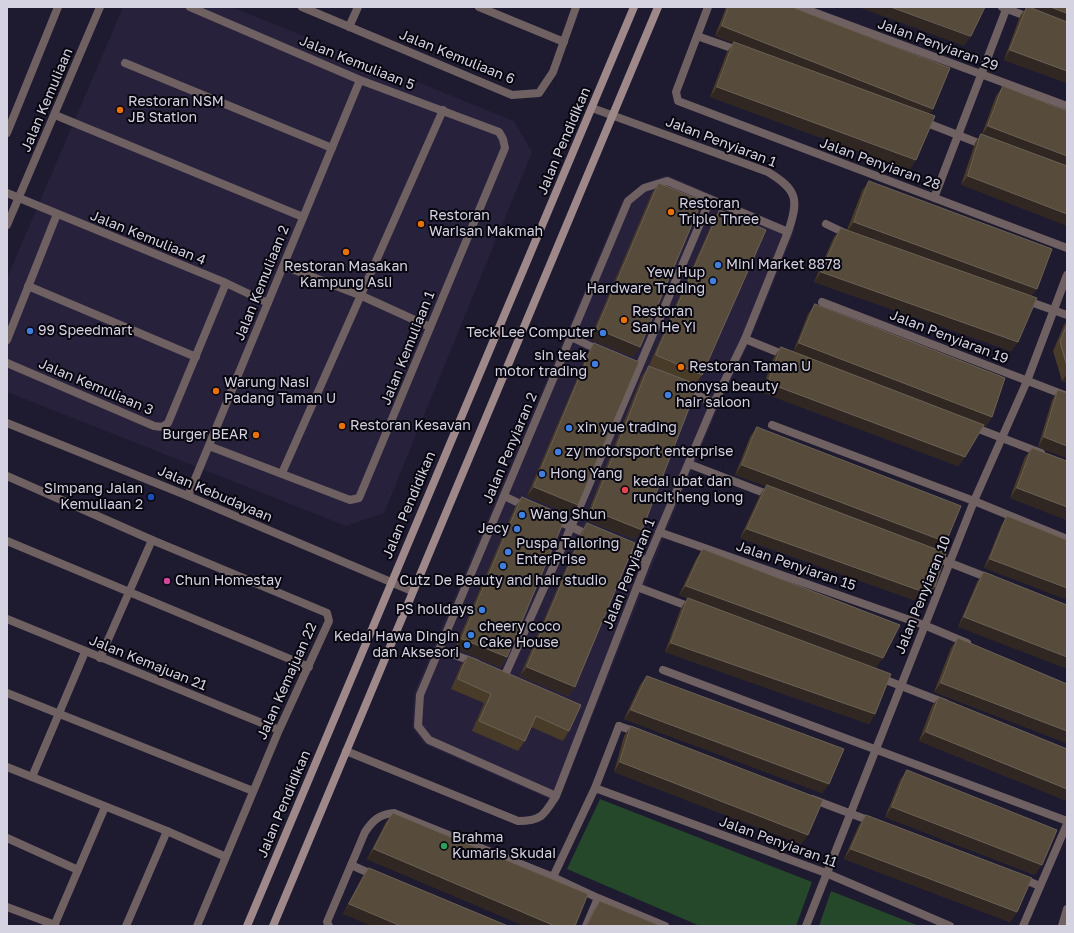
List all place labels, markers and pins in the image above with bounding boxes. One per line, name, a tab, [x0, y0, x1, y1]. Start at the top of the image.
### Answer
place label: Restoran NSM JB Station	[128, 94, 224, 126]
marker: Restoran NSM JB Station	[115, 105, 125, 115]
place label: Restoran Triple Three	[679, 196, 759, 228]
marker: Restoran Triple Three	[666, 207, 676, 217]
place label: Restoran Warisan Makmah	[429, 208, 543, 240]
marker: Restoran Warisan Makmah	[416, 219, 426, 229]
marker: Restoran Masakan Kampung Asli	[341, 247, 351, 257]
place label: Mini Market 8878	[726, 257, 841, 273]
place label: Restoran Masakan Kampung Asli	[284, 259, 408, 292]
marker: Mini Market 8878	[713, 260, 723, 270]
place label: Yew Hup Hardware Trading	[586, 265, 705, 298]
marker: Yew Hup Hardware Trading	[708, 276, 718, 286]
place label: Restoran San He Yi	[632, 304, 696, 336]
marker: Restoran San He Yi	[619, 315, 629, 325]
place label: 99 Speedmart	[38, 323, 132, 339]
place label: Teck Lee Computer	[466, 325, 595, 341]
marker: 99 Speedmart	[25, 326, 35, 336]
marker: Teck Lee Computer	[598, 328, 608, 338]
place label: sin teak motor trading	[495, 348, 587, 380]
marker: sin teak motor trading	[590, 359, 600, 369]
place label: Restoran Taman U	[689, 359, 811, 375]
marker: Restoran Taman U	[676, 362, 686, 372]
place label: Warung Nasi Padang Taman U	[224, 375, 336, 408]
place label: monysa beauty hair saloon	[676, 379, 779, 412]
marker: Warung Nasi Padang Taman U	[211, 386, 221, 396]
marker: monysa beauty hair saloon	[663, 390, 673, 400]
place label: Restoran Kesavan	[350, 418, 471, 434]
place label: xin yue trading	[577, 420, 677, 436]
marker: Restoran Kesavan	[337, 421, 347, 431]
marker: xin yue trading	[564, 423, 574, 433]
place label: Burger BEAR	[162, 427, 248, 443]
marker: Burger BEAR	[251, 430, 261, 440]
place label: zy motorsport enterprise	[566, 444, 733, 460]
marker: zy motorsport enterprise	[553, 447, 563, 457]
place label: Hong Yang	[550, 466, 623, 482]
marker: Hong Yang	[537, 469, 547, 479]
place label: kedai ubat dan runcit heng long	[633, 474, 743, 506]
place label: Simpang Jalan Kemuliaan 2	[44, 481, 143, 514]
marker: kedai ubat dan runcit heng long	[620, 485, 630, 495]
marker: Simpang Jalan Kemuliaan 2	[146, 492, 156, 502]
place label: Wang Shun	[530, 507, 606, 523]
marker: Wang Shun	[517, 510, 527, 520]
place label: Jecy	[478, 521, 509, 537]
marker: Jecy	[512, 524, 522, 534]
place label: Puspa Tailoring EnterPrise	[516, 536, 619, 568]
marker: Puspa Tailoring EnterPrise	[503, 547, 513, 557]
marker: Cutz De Beauty and hair studio	[498, 561, 508, 571]
place label: Chun Homestay	[175, 573, 282, 589]
place label: Cutz De Beauty and hair studio	[399, 573, 607, 589]
marker: Chun Homestay	[162, 576, 172, 586]
place label: PS holidays	[396, 602, 474, 618]
marker: PS holidays	[477, 605, 487, 615]
place label: cheery coco Cake House	[479, 619, 561, 652]
place label: Kedai Hawa Dingin dan Aksesori	[334, 629, 459, 662]
marker: cheery coco Cake House	[466, 630, 476, 640]
marker: Kedai Hawa Dingin dan Aksesori	[462, 640, 472, 650]
place label: Brahma Kumaris Skudai	[452, 830, 556, 862]
marker: Brahma Kumaris Skudai	[439, 841, 449, 851]

